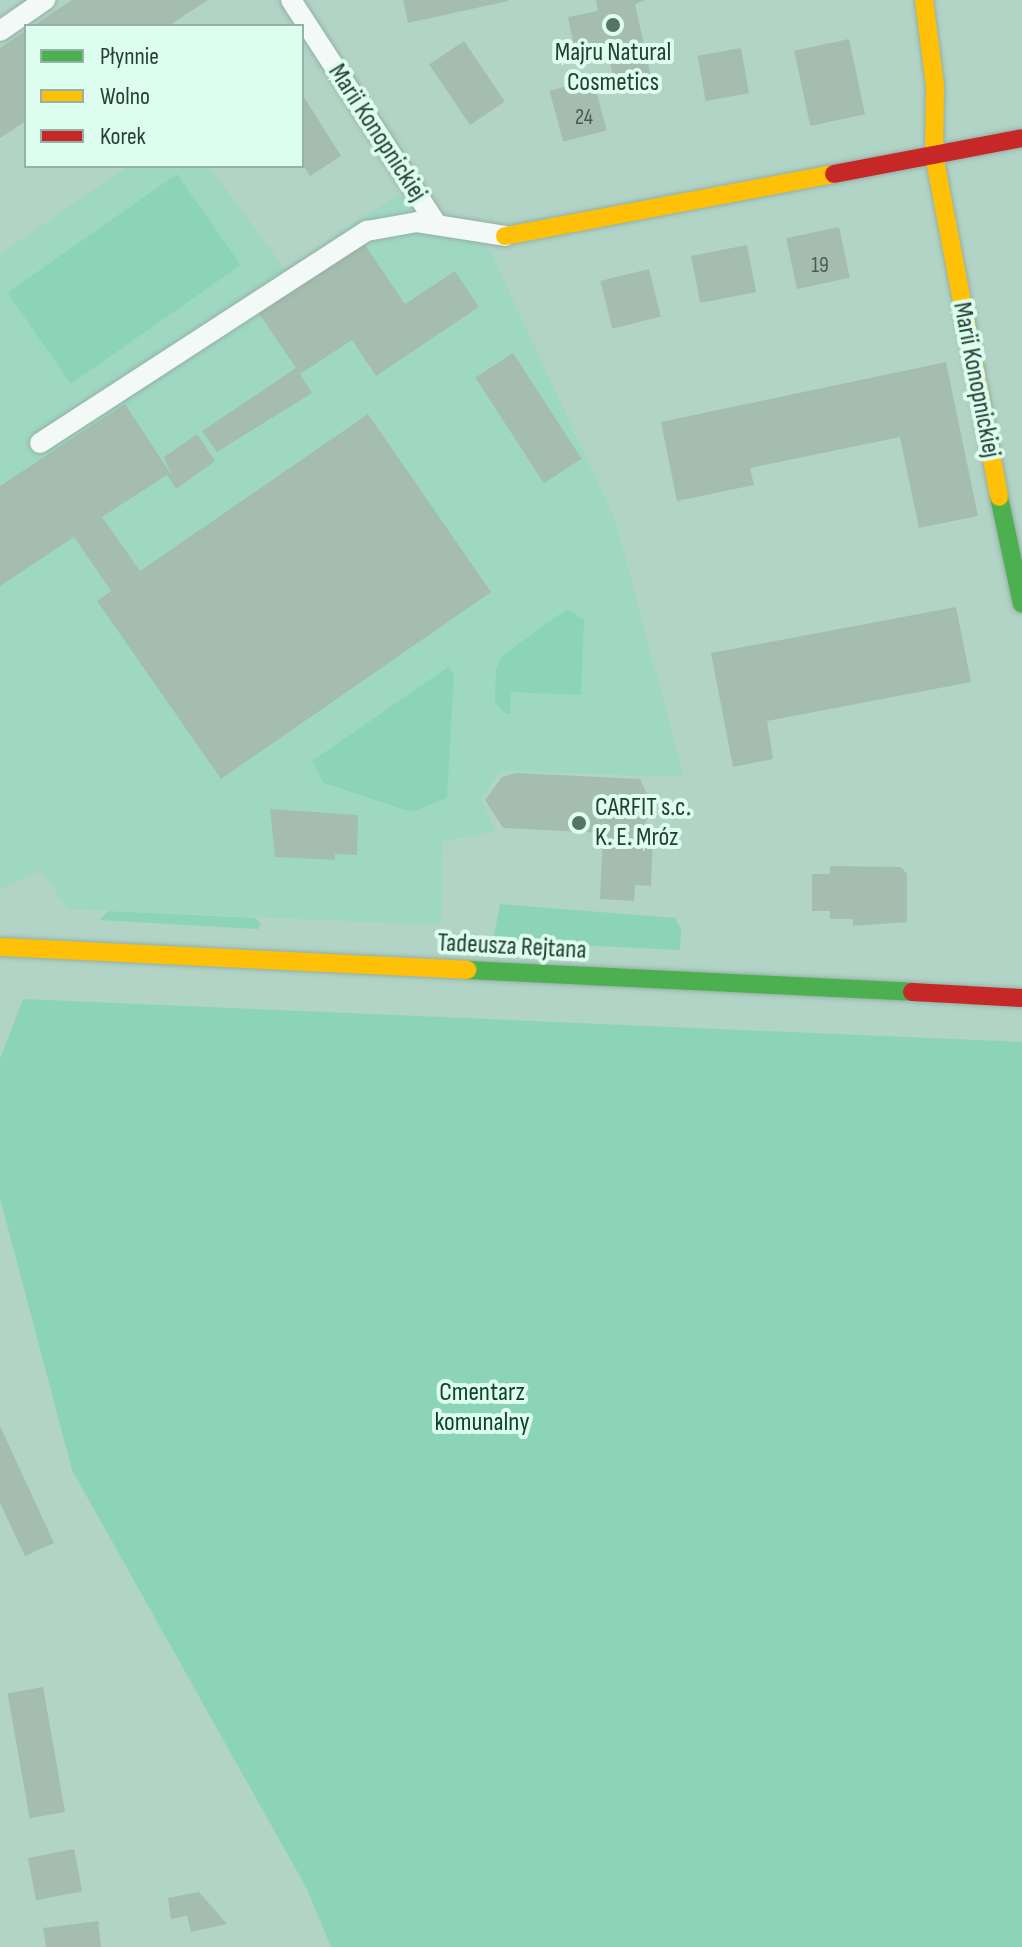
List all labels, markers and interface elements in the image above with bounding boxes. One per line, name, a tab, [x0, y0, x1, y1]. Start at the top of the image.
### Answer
marker: Majru Natural Cosmetics	[604, 16, 622, 34]
legend	[24, 24, 304, 168]
place label: Majru Natural Cosmetics	[555, 37, 671, 98]
text: Płynnie	[100, 42, 159, 71]
street label: Marii Konopnickiej	[321, 58, 433, 208]
text: Wolno	[100, 82, 150, 111]
house number: 24	[575, 105, 593, 131]
text: Korek	[100, 122, 146, 151]
house number: 19	[811, 253, 829, 279]
street label: Marii Konopnickiej	[946, 300, 1006, 460]
place label: CARFIT s.c. K. E. Mróz	[595, 792, 691, 854]
marker: CARFIT s.c. K. E. Mróz	[570, 814, 588, 832]
street label: Tadeusza Rejtana	[437, 928, 587, 966]
park label: Cmentarz komunalny	[435, 1377, 529, 1438]

